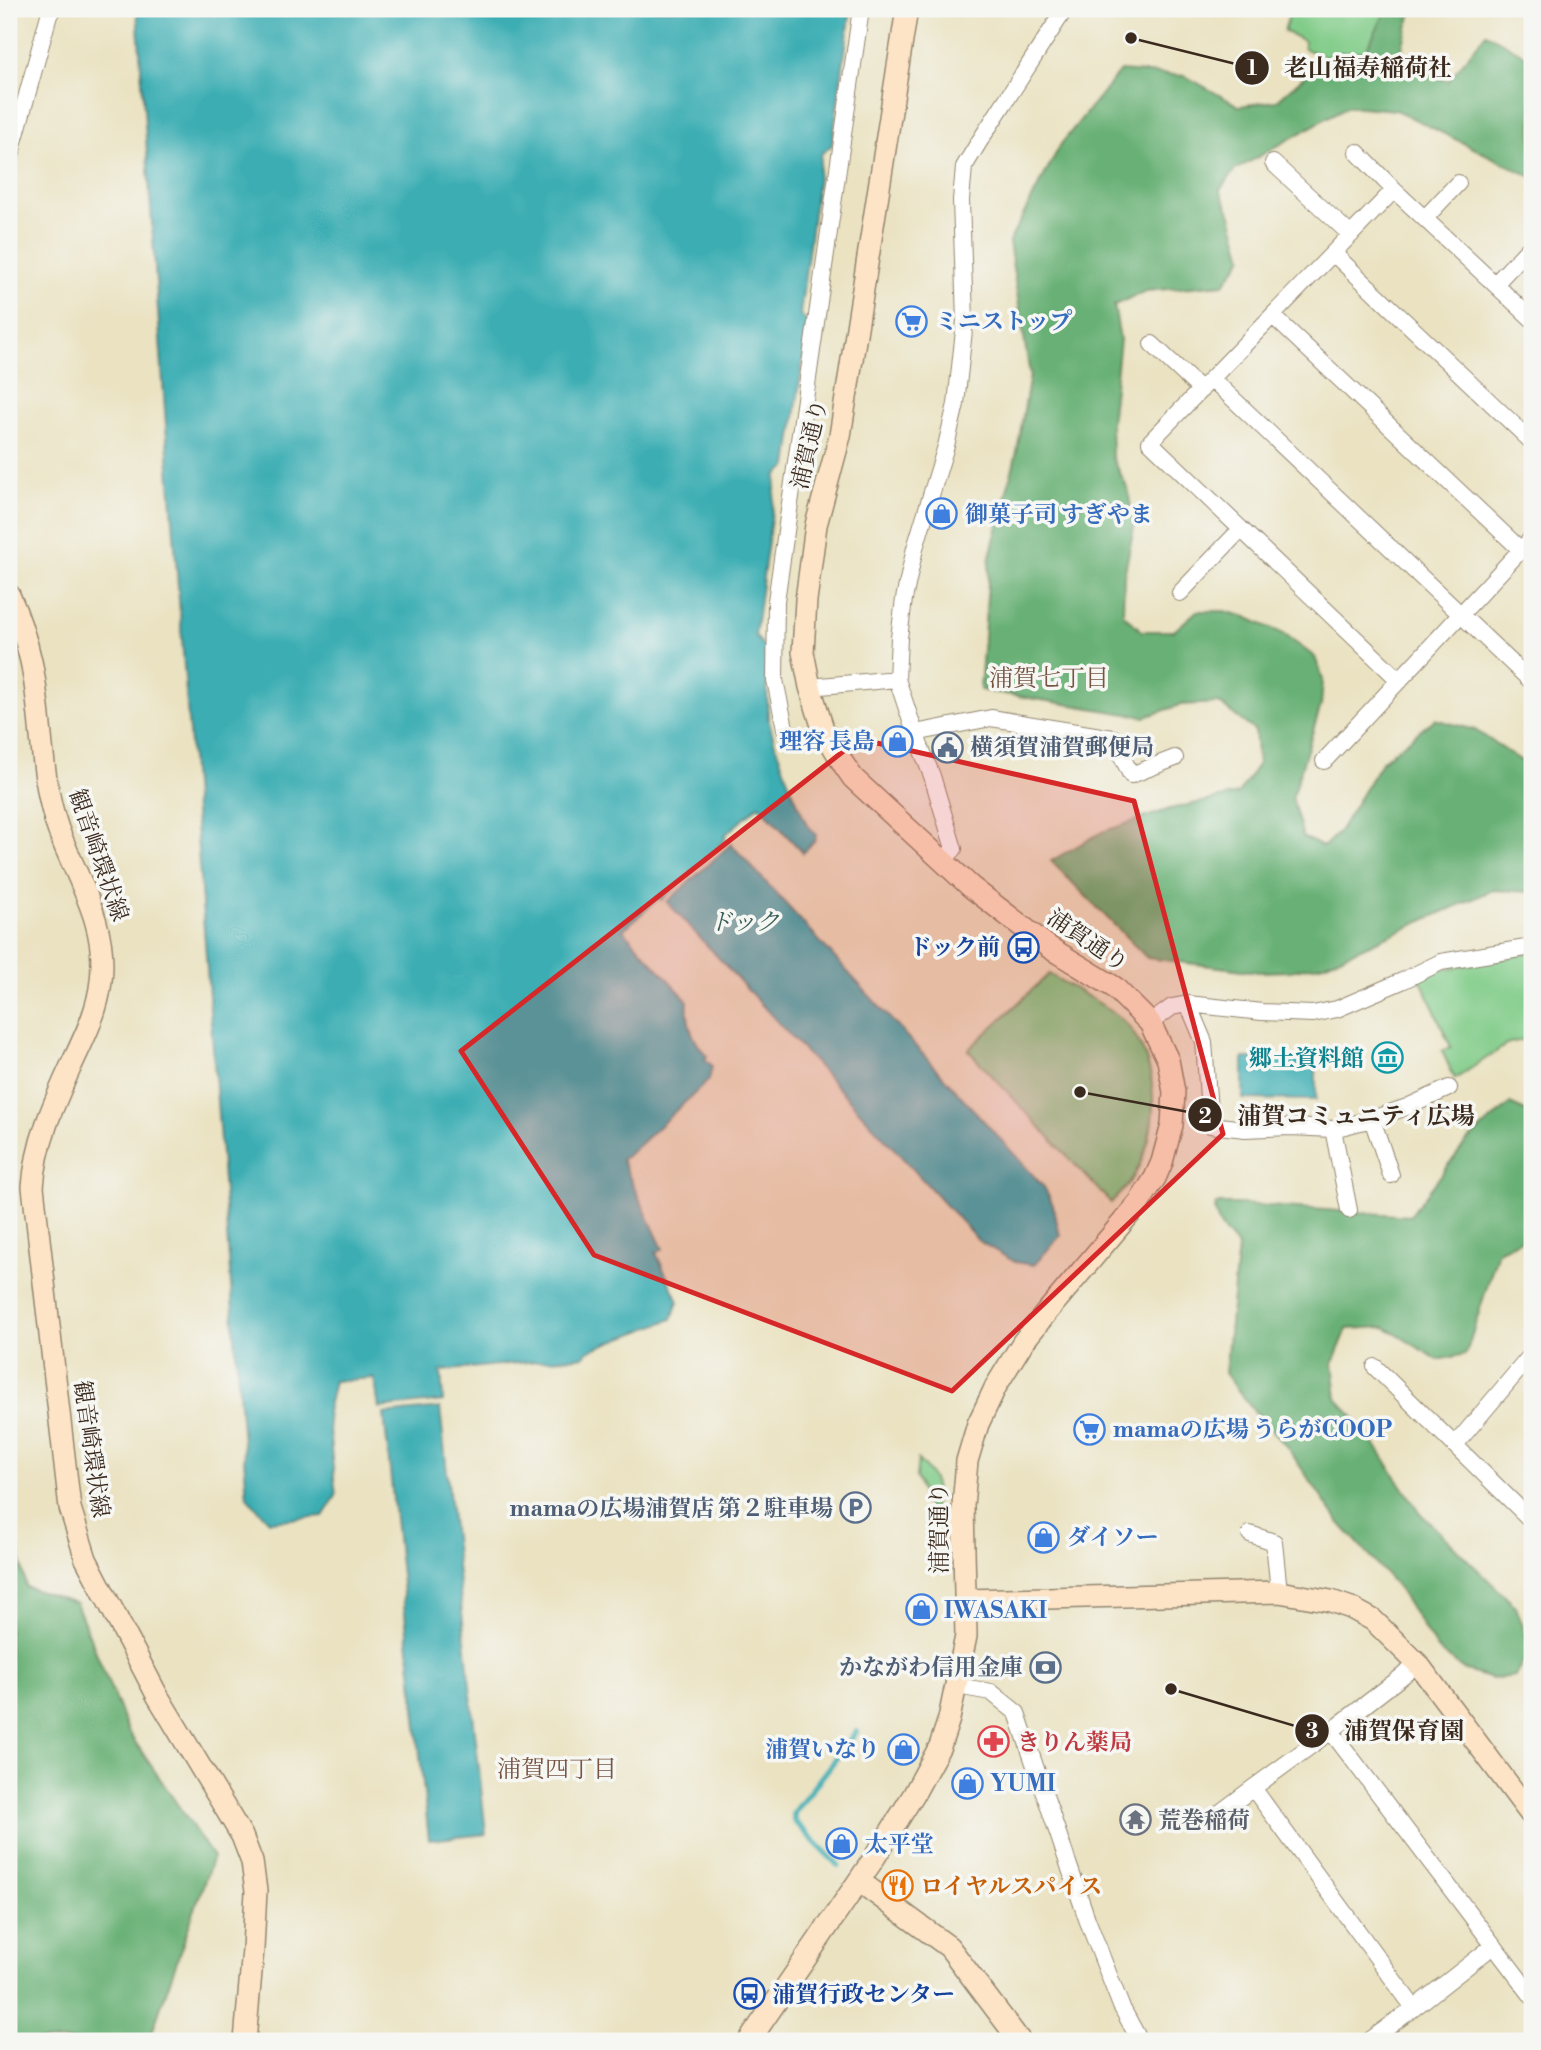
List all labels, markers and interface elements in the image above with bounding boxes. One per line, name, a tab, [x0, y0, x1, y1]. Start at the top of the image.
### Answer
callout: 老山福寿稲荷社	[1235, 45, 1466, 90]
text: 老山福寿稲荷社	[1284, 54, 1452, 84]
text: 1	[1247, 56, 1257, 82]
supermarket icon: ミニストップ	[895, 304, 929, 338]
place label: ミニストップ	[935, 308, 1072, 336]
street label: 浦賀通り	[786, 396, 834, 492]
shop icon: 御菓子司 すぎやま	[925, 497, 959, 531]
place label: 御菓子司 すぎやま	[965, 501, 1153, 529]
district label: 浦賀七丁目	[989, 664, 1109, 694]
shop icon: 理容 長島	[881, 724, 915, 758]
place label: 理容 長島	[779, 728, 875, 756]
public building icon: 横須賀浦賀郵便局	[930, 730, 964, 764]
place label: 横須賀浦賀郵便局	[970, 734, 1154, 762]
street label: 観音崎環状線	[62, 786, 134, 925]
street label: 浦賀通り	[1041, 903, 1133, 978]
water label: ドック	[708, 908, 780, 938]
bus stop icon: ドック前	[1006, 930, 1040, 964]
place label: ドック前	[909, 934, 1000, 962]
museum icon: 郷土資料館	[1370, 1041, 1404, 1075]
place label: 郷土資料館	[1249, 1045, 1364, 1073]
callout: 浦賀コミュニティ広場	[1187, 1093, 1490, 1138]
text: 浦賀コミュニティ広場	[1237, 1102, 1475, 1132]
text: 2	[1198, 1104, 1212, 1130]
street label: 観音崎環状線	[68, 1379, 114, 1519]
supermarket icon: mamaの広場 うらがCOOP	[1073, 1412, 1107, 1446]
place label: mamaの広場 うらがCOOP	[1113, 1416, 1392, 1444]
street label: 浦賀通り	[926, 1482, 954, 1574]
parking icon: mamaの広場浦賀店 第２駐車場	[839, 1491, 873, 1525]
place label: mamaの広場浦賀店 第２駐車場	[510, 1495, 833, 1523]
shop icon: ダイソー	[1027, 1520, 1061, 1554]
place label: ダイソー	[1067, 1524, 1159, 1552]
shop icon: IWASAKI	[904, 1593, 938, 1627]
place label: IWASAKI	[944, 1597, 1047, 1625]
bank icon: かながわ信用金庫	[1029, 1650, 1063, 1684]
place label: かながわ信用金庫	[839, 1654, 1023, 1682]
callout: 浦賀保育園	[1295, 1709, 1478, 1754]
text: 浦賀保育園	[1344, 1717, 1464, 1747]
text: 3	[1306, 1719, 1318, 1745]
pharmacy icon: きりん薬局	[977, 1725, 1011, 1759]
place label: きりん薬局	[1017, 1729, 1132, 1757]
shop icon: 浦賀いなり	[886, 1732, 920, 1766]
place label: 浦賀いなり	[765, 1736, 880, 1764]
district label: 浦賀四丁目	[497, 1755, 617, 1785]
shop icon: YUMI	[950, 1766, 984, 1800]
place label: YUMI	[990, 1770, 1056, 1798]
temple icon: 荒巻稲荷	[1118, 1803, 1152, 1837]
place label: 荒巻稲荷	[1158, 1807, 1250, 1835]
shop icon: 太平堂	[825, 1827, 859, 1861]
place label: 太平堂	[865, 1831, 934, 1859]
restaurant icon: ロイヤルスパイス	[880, 1869, 914, 1903]
place label: ロイヤルスパイス	[920, 1873, 1102, 1901]
bus stop icon: 浦賀行政センター	[732, 1977, 766, 2011]
place label: 浦賀行政センター	[772, 1981, 955, 2009]

